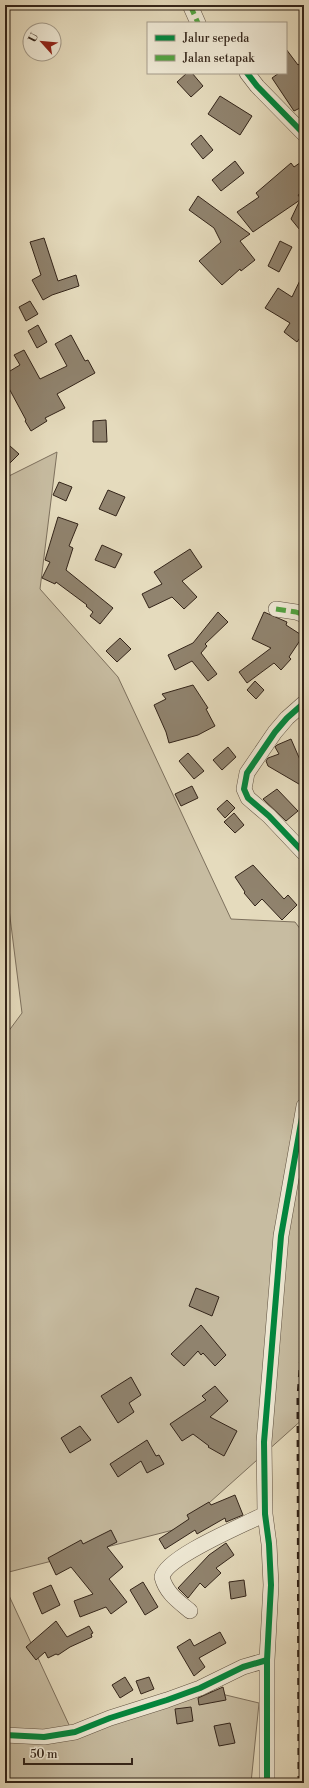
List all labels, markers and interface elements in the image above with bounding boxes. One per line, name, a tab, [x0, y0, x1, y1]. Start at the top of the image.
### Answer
north arrow	[22, 22, 62, 62]
legend	[147, 22, 287, 74]
text: U	[26, 31, 42, 45]
text: Jalur sepeda	[182, 31, 250, 46]
text: Jalan setapak	[182, 51, 255, 66]
scale bar	[24, 1740, 132, 1766]
text: 50 m	[30, 1747, 58, 1762]

